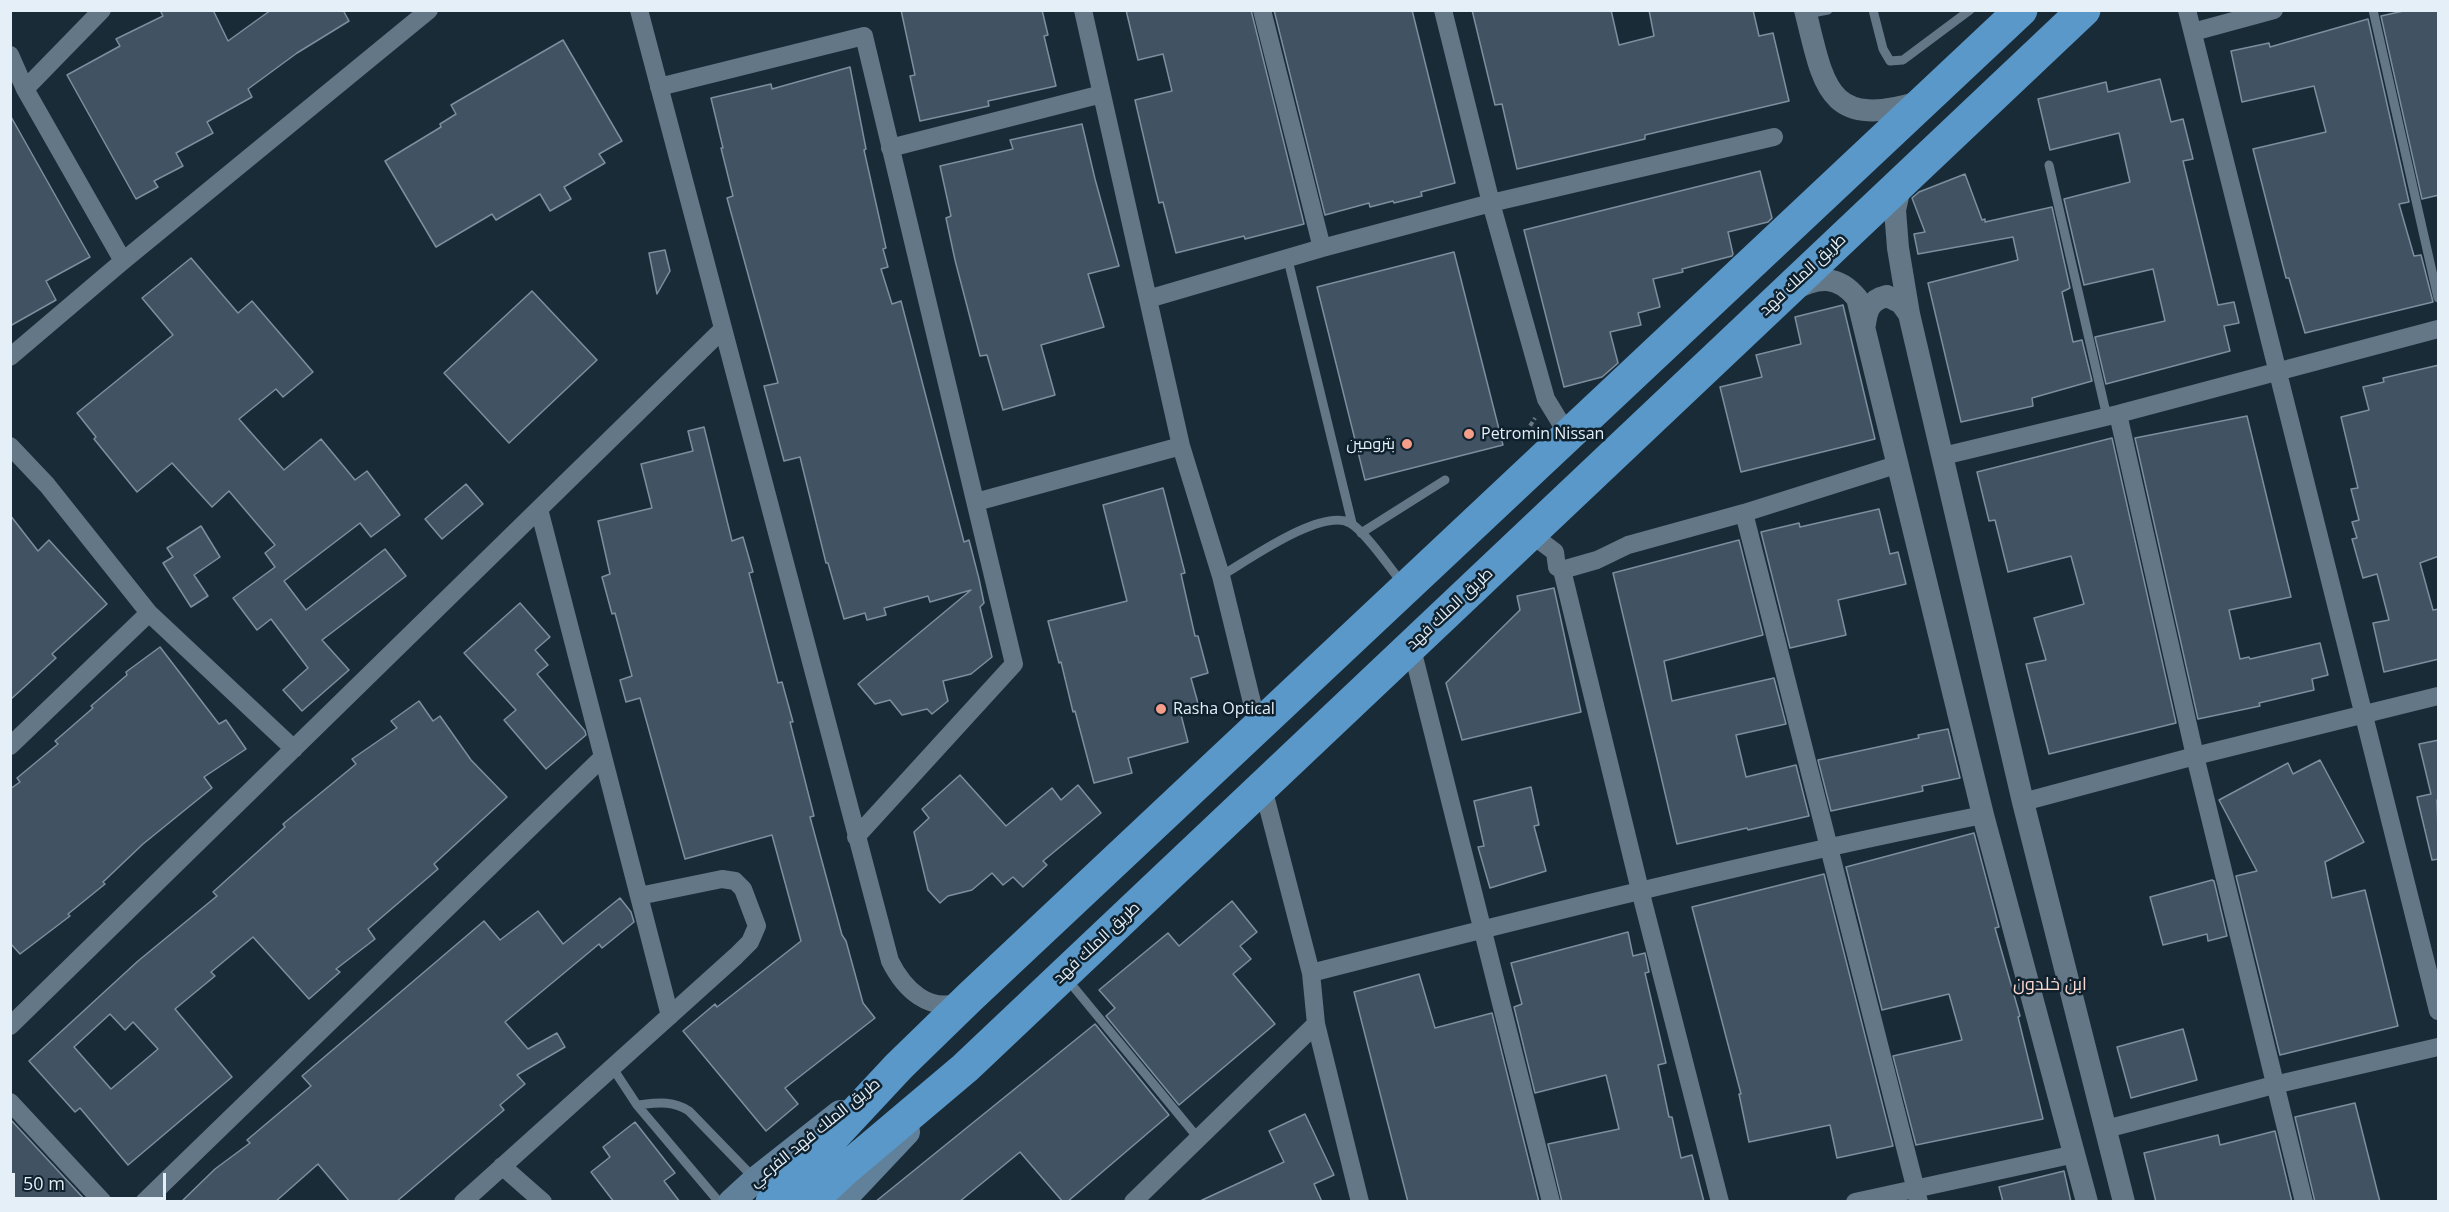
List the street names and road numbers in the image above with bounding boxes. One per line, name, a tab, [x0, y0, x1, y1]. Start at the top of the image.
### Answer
street label: طريق الملك فهد	[1756, 230, 1850, 320]
street label: طريق الملك فهد	[1403, 564, 1497, 654]
street label: طريق الملك فهد	[1050, 898, 1144, 988]
street label: طريق الملك فهد الفرعي	[746, 1074, 884, 1192]

